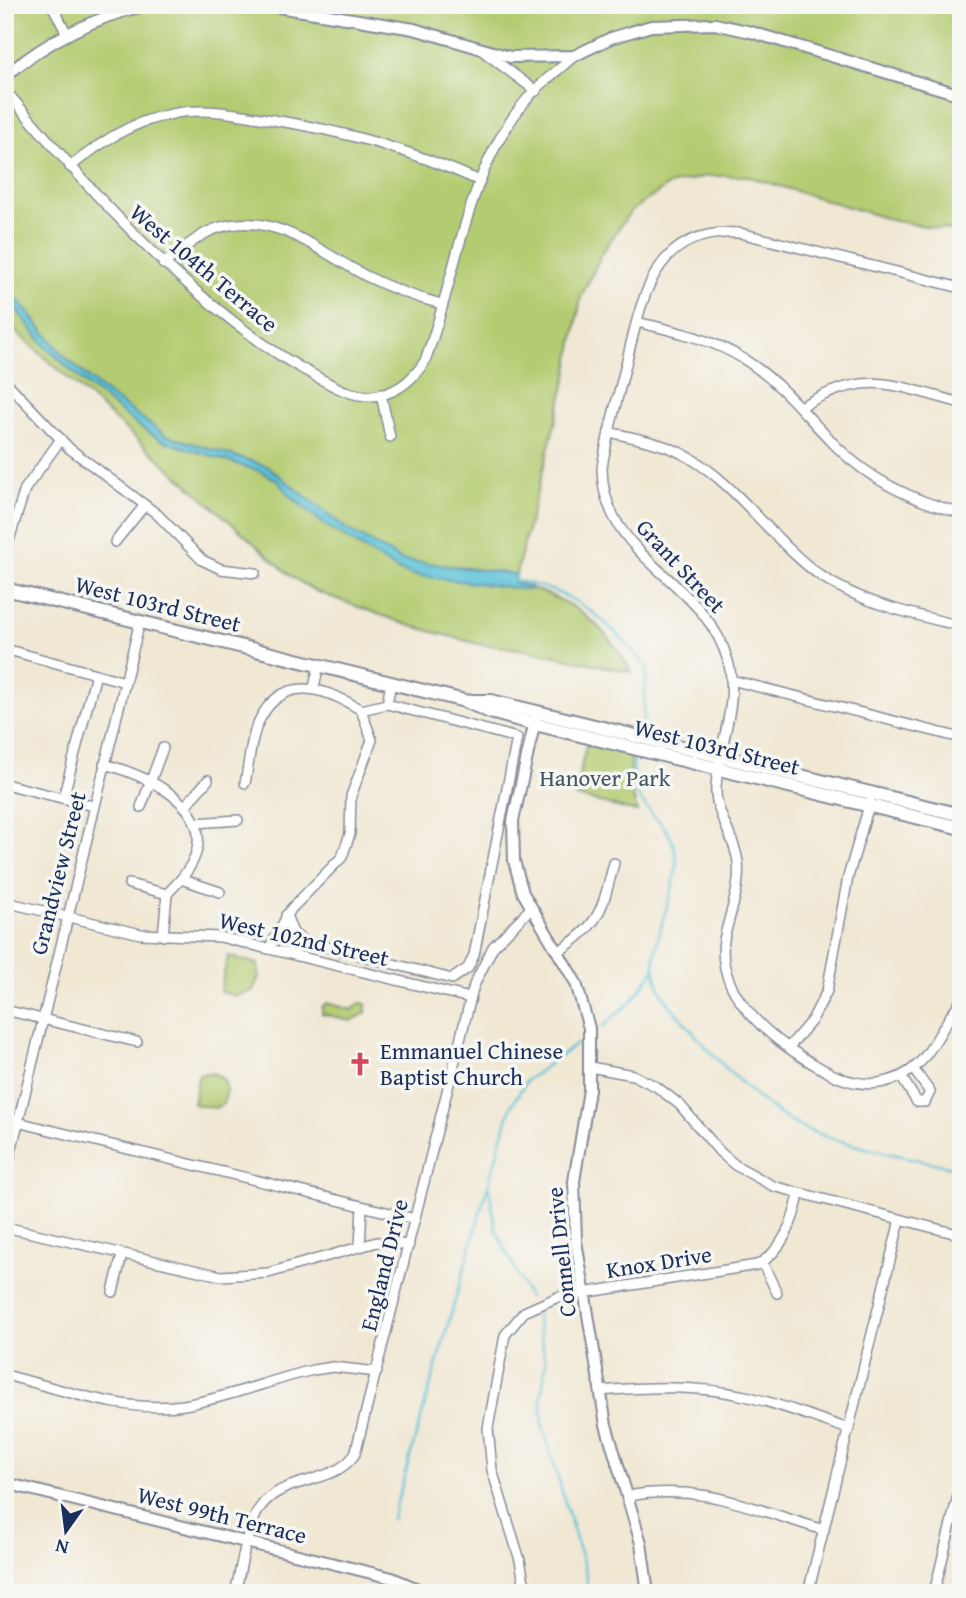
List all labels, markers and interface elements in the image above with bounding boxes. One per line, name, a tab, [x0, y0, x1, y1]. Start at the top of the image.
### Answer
street label: West 104th Terrace	[123, 196, 286, 340]
street label: Grant Street	[629, 511, 734, 620]
street label: West 103rd Street	[72, 567, 244, 640]
street label: West 103rd Street	[631, 710, 803, 783]
park label: Hanover Park	[540, 761, 671, 794]
street label: Grandview Street	[21, 788, 94, 958]
street label: West 102nd Street	[216, 903, 392, 974]
place label: Emmanuel Chinese Baptist Church	[380, 1034, 563, 1093]
church icon: Emmanuel Chinese Baptist Church	[346, 1050, 374, 1078]
street label: Connell Drive	[537, 1185, 584, 1319]
street label: England Drive	[351, 1195, 416, 1334]
street label: Knox Drive	[604, 1237, 714, 1286]
street label: West 99th Terrace	[134, 1478, 310, 1551]
north arrow	[32, 1496, 102, 1566]
text: N	[52, 1532, 71, 1563]

